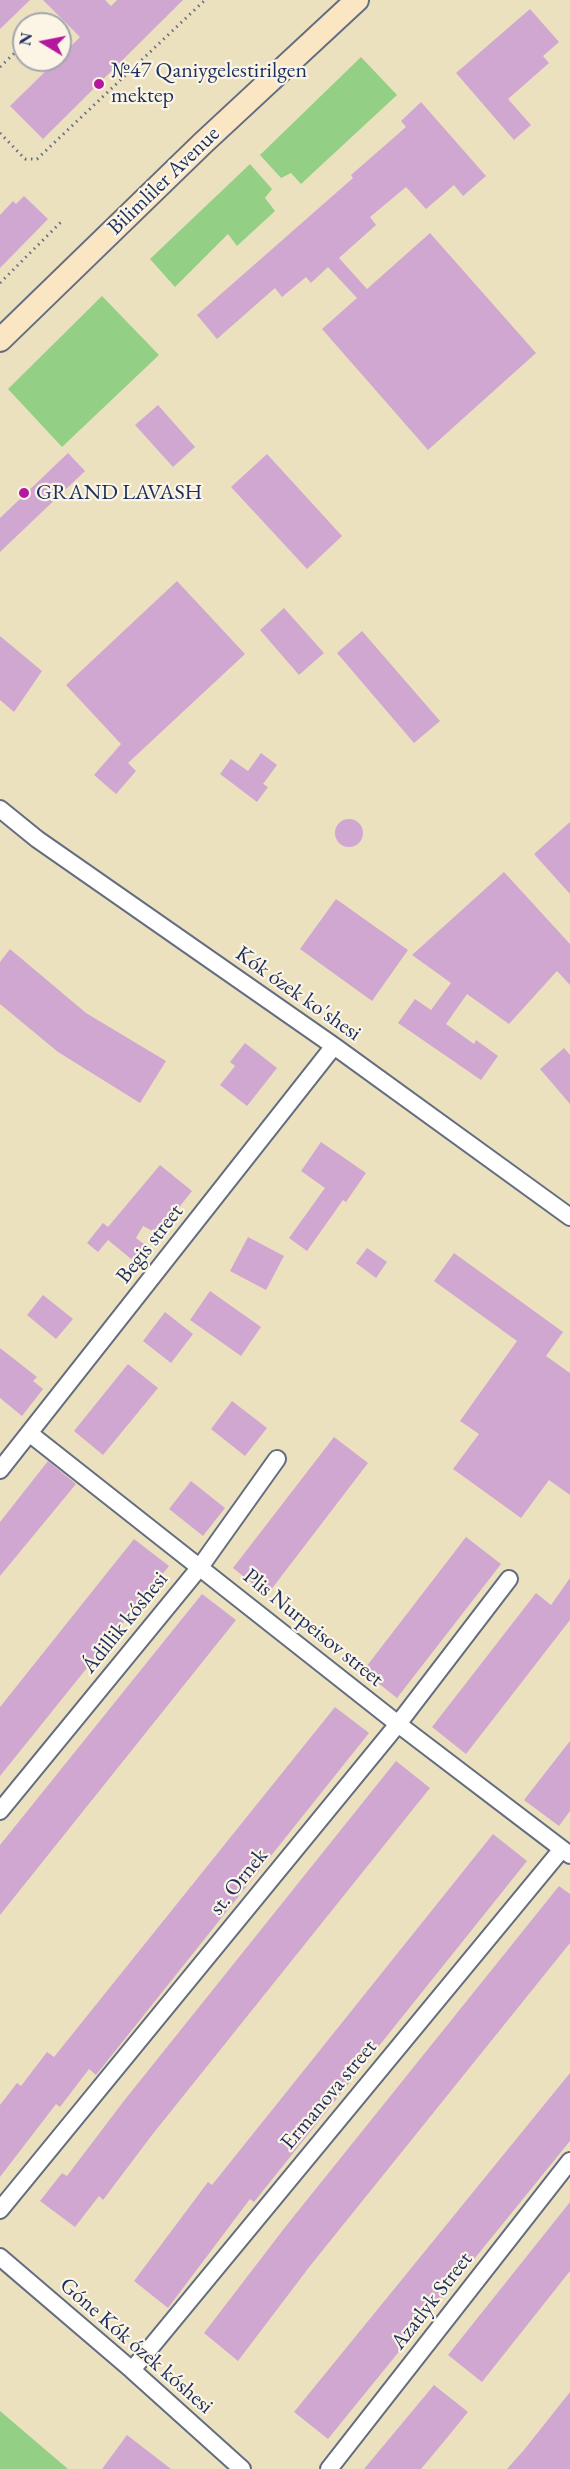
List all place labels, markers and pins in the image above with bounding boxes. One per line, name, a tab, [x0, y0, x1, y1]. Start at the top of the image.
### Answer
place label: №47 Qaniygelestirilgen mektep	[111, 58, 307, 110]
marker: №47 Qaniygelestirilgen mektep	[92, 77, 106, 91]
place label: GRAND LAVASH	[36, 480, 202, 506]
marker: GRAND LAVASH	[17, 486, 31, 500]

